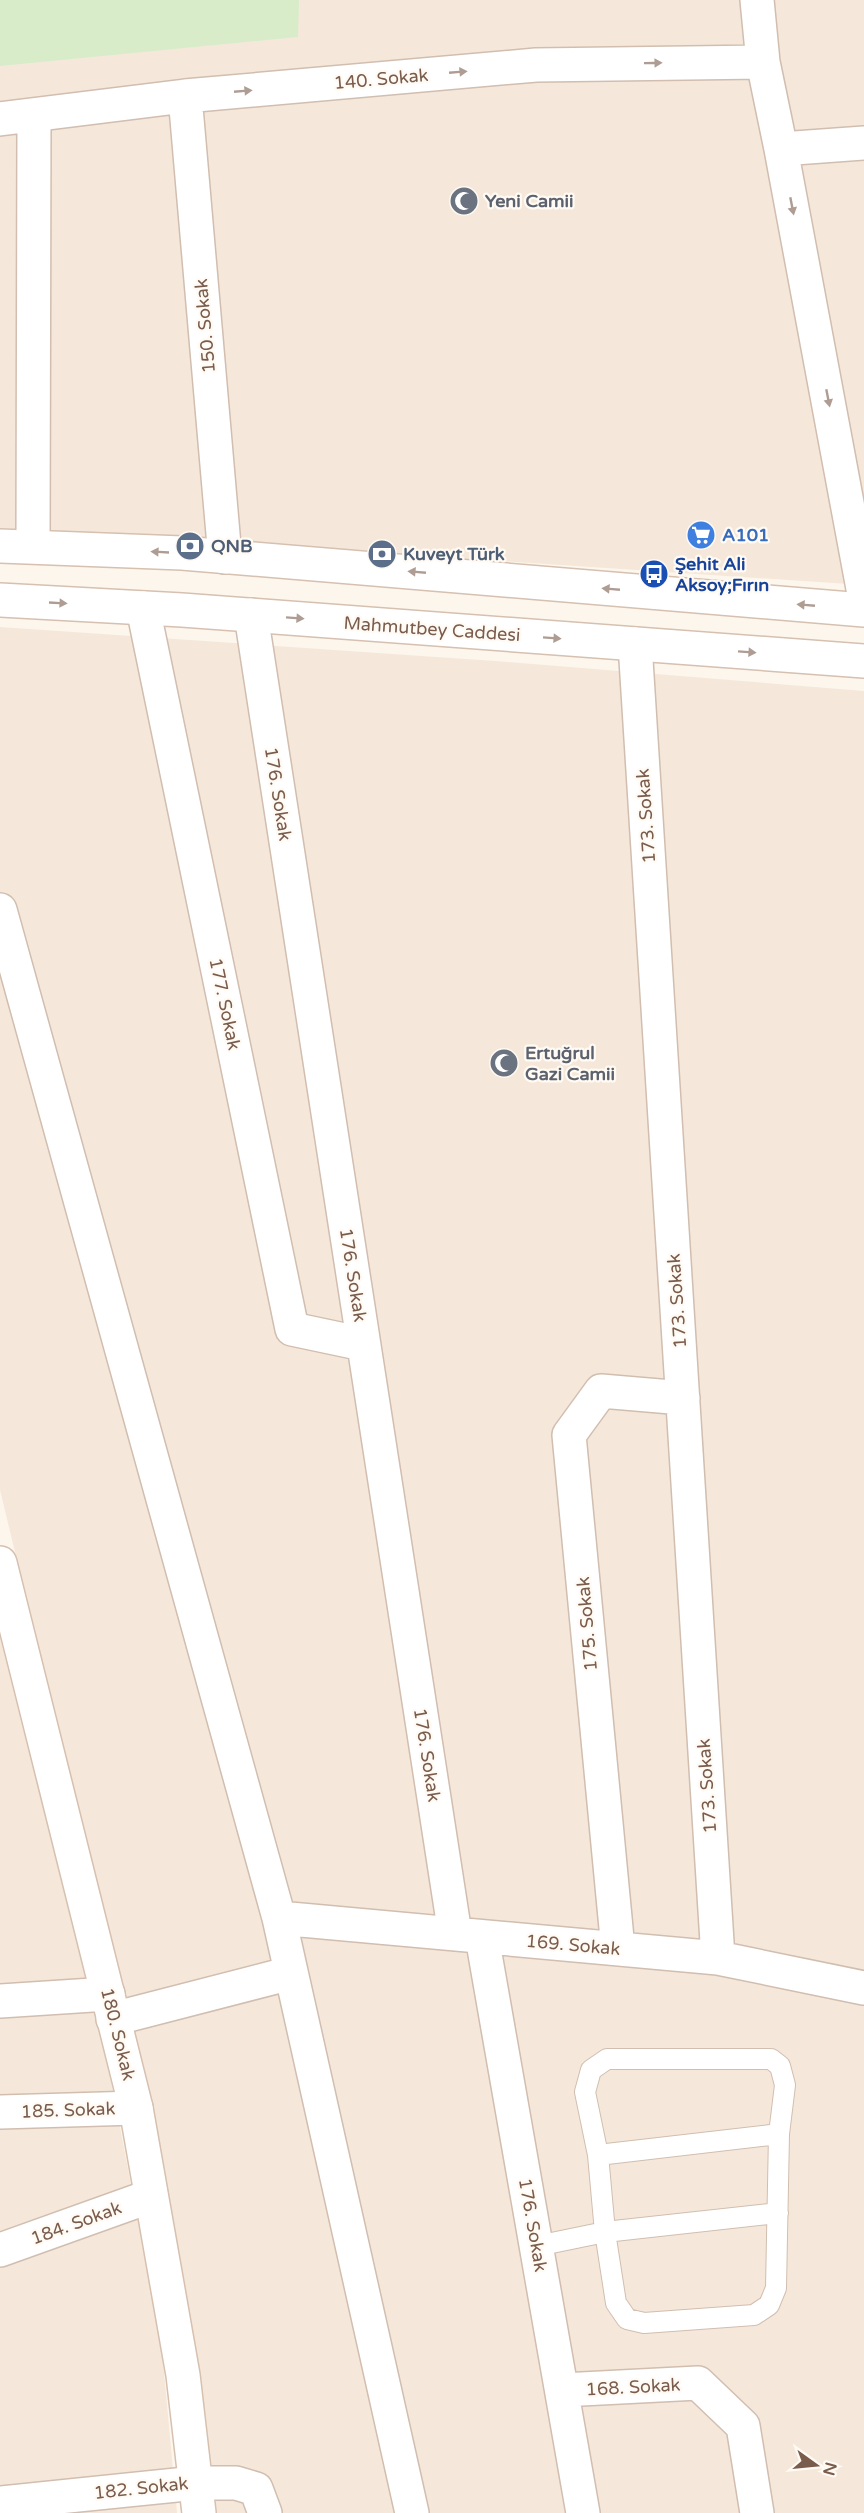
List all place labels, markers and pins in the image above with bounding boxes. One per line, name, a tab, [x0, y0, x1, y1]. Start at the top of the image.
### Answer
mosque icon: Yeni Camii	[448, 185, 480, 217]
place label: Yeni Camii	[485, 190, 574, 212]
supermarket icon: A101	[685, 519, 717, 551]
place label: A101	[722, 524, 769, 546]
bank icon: QNB	[174, 530, 206, 562]
place label: QNB	[211, 535, 253, 557]
bank icon: Kuveyt Türk	[366, 538, 398, 570]
place label: Kuveyt Türk	[403, 543, 505, 565]
place label: Şehit Ali Aksoy;Fırın	[675, 553, 769, 596]
bus stop icon: Şehit Ali Aksoy;Fırın	[638, 558, 670, 590]
place label: Ertuğrul Gazi Camii	[525, 1042, 615, 1085]
mosque icon: Ertuğrul Gazi Camii	[488, 1047, 520, 1079]

